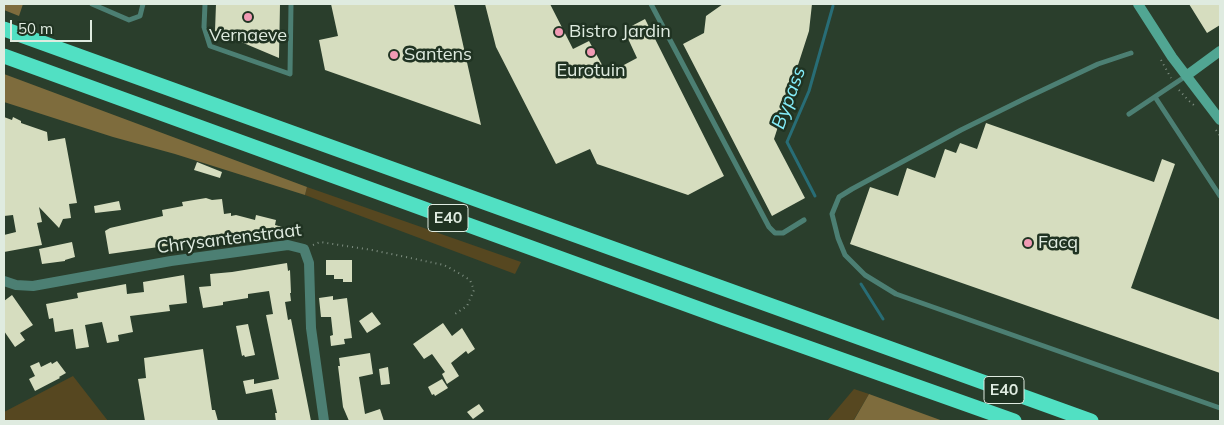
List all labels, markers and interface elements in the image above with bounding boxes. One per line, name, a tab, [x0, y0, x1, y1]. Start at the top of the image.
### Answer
scale bar	[12, 10, 95, 42]
marker: Vernaeve	[242, 11, 254, 23]
text: 50 m	[18, 19, 53, 38]
place label: Bistro Jardin	[569, 21, 671, 43]
place label: Vernaeve	[209, 25, 287, 47]
marker: Bistro Jardin	[553, 26, 565, 38]
place label: Santens	[404, 44, 472, 66]
marker: Eurotuin	[585, 46, 597, 58]
marker: Santens	[388, 49, 400, 61]
place label: Eurotuin	[556, 60, 626, 82]
water label: Bypass	[767, 64, 811, 132]
road number: E40	[428, 204, 468, 232]
street label: Chrysantenstraat	[155, 219, 303, 259]
place label: Facq	[1038, 232, 1078, 254]
marker: Facq	[1022, 237, 1034, 249]
road number: E40	[984, 376, 1024, 404]

